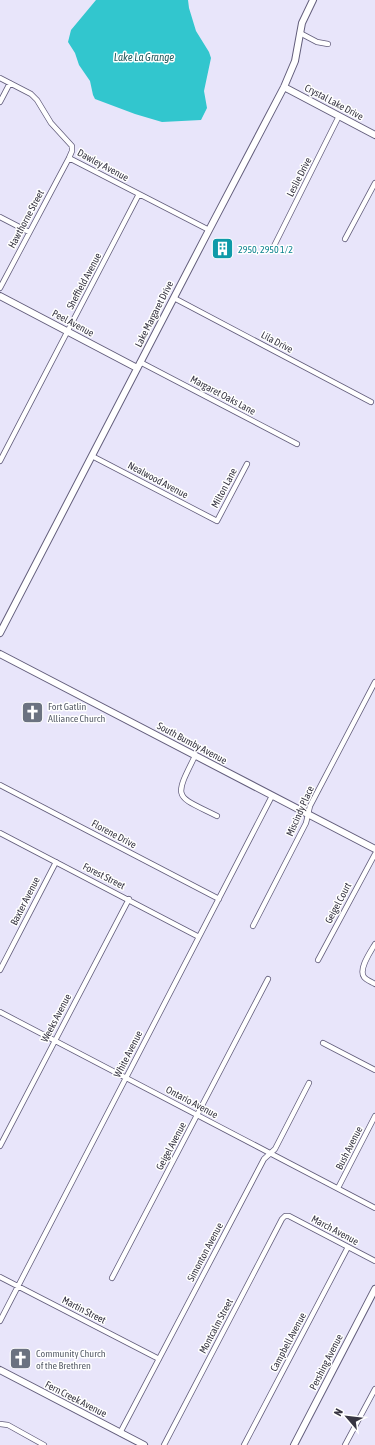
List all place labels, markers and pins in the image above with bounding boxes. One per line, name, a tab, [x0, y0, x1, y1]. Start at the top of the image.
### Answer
building icon: 2950, 2950 1/2	[209, 236, 235, 262]
place label: 2950, 2950 1/2	[238, 244, 293, 255]
church icon: Fort Gatlin Alliance Church	[20, 699, 46, 725]
place label: Fort Gatlin Alliance Church	[48, 701, 105, 724]
church icon: Community Church of the Brethren	[7, 1346, 33, 1372]
place label: Community Church of the Brethren	[36, 1348, 106, 1371]

